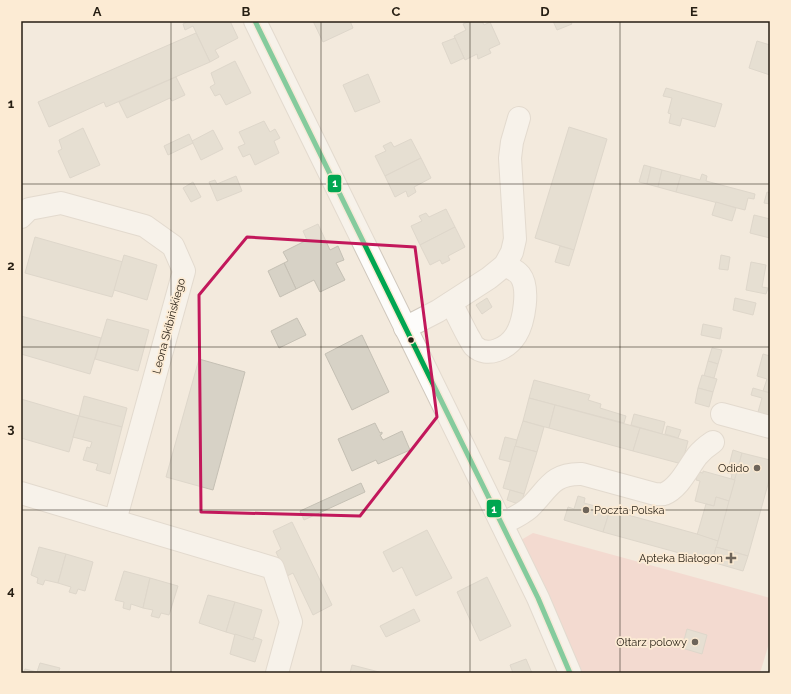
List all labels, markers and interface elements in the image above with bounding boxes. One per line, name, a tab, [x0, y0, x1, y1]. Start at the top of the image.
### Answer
text: A	[93, 4, 102, 19]
text: B	[242, 4, 251, 19]
text: C	[392, 4, 401, 19]
text: D	[540, 4, 550, 19]
text: E	[690, 4, 698, 19]
text: 1	[8, 96, 15, 111]
line badge: 1	[327, 174, 342, 193]
text: 1	[332, 177, 338, 190]
text: 2	[7, 258, 15, 273]
street label: Leona Skibińskiego	[150, 276, 188, 375]
unlabelled marker	[406, 335, 416, 345]
text: 3	[7, 421, 15, 436]
place label: Odido	[718, 462, 749, 475]
marker: Odido	[752, 463, 762, 473]
line badge: 1	[486, 499, 502, 518]
text: 1	[491, 503, 497, 516]
place label: Poczta Polska	[594, 504, 665, 517]
marker: Poczta Polska	[581, 505, 591, 515]
place label: Apteka Białogon	[639, 552, 723, 565]
marker: Apteka Białogon	[726, 553, 736, 563]
text: 4	[7, 583, 15, 598]
place label: Ołtarz polowy	[616, 636, 687, 649]
marker: Ołtarz polowy	[690, 637, 700, 647]

